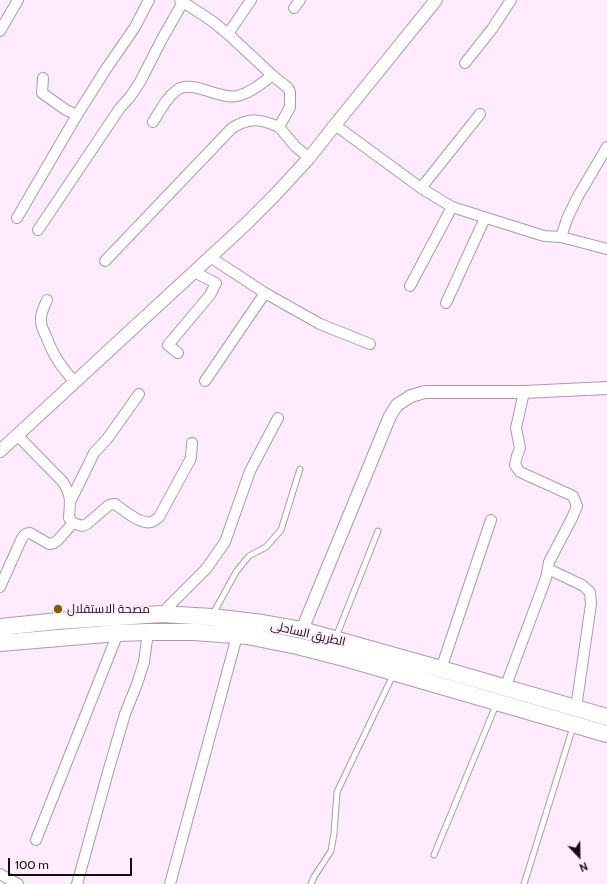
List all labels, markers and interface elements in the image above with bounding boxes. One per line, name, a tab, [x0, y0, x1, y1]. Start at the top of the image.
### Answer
place label: مصحة الاستقلال	[67, 602, 150, 616]
marker: مصحة الاستقلال	[52, 603, 64, 615]
street label: الطريق الساحلى	[269, 618, 347, 650]
north arrow	[559, 836, 599, 876]
scale bar	[10, 850, 134, 876]
text: 100 m	[15, 857, 49, 872]
text: N	[577, 859, 590, 875]

